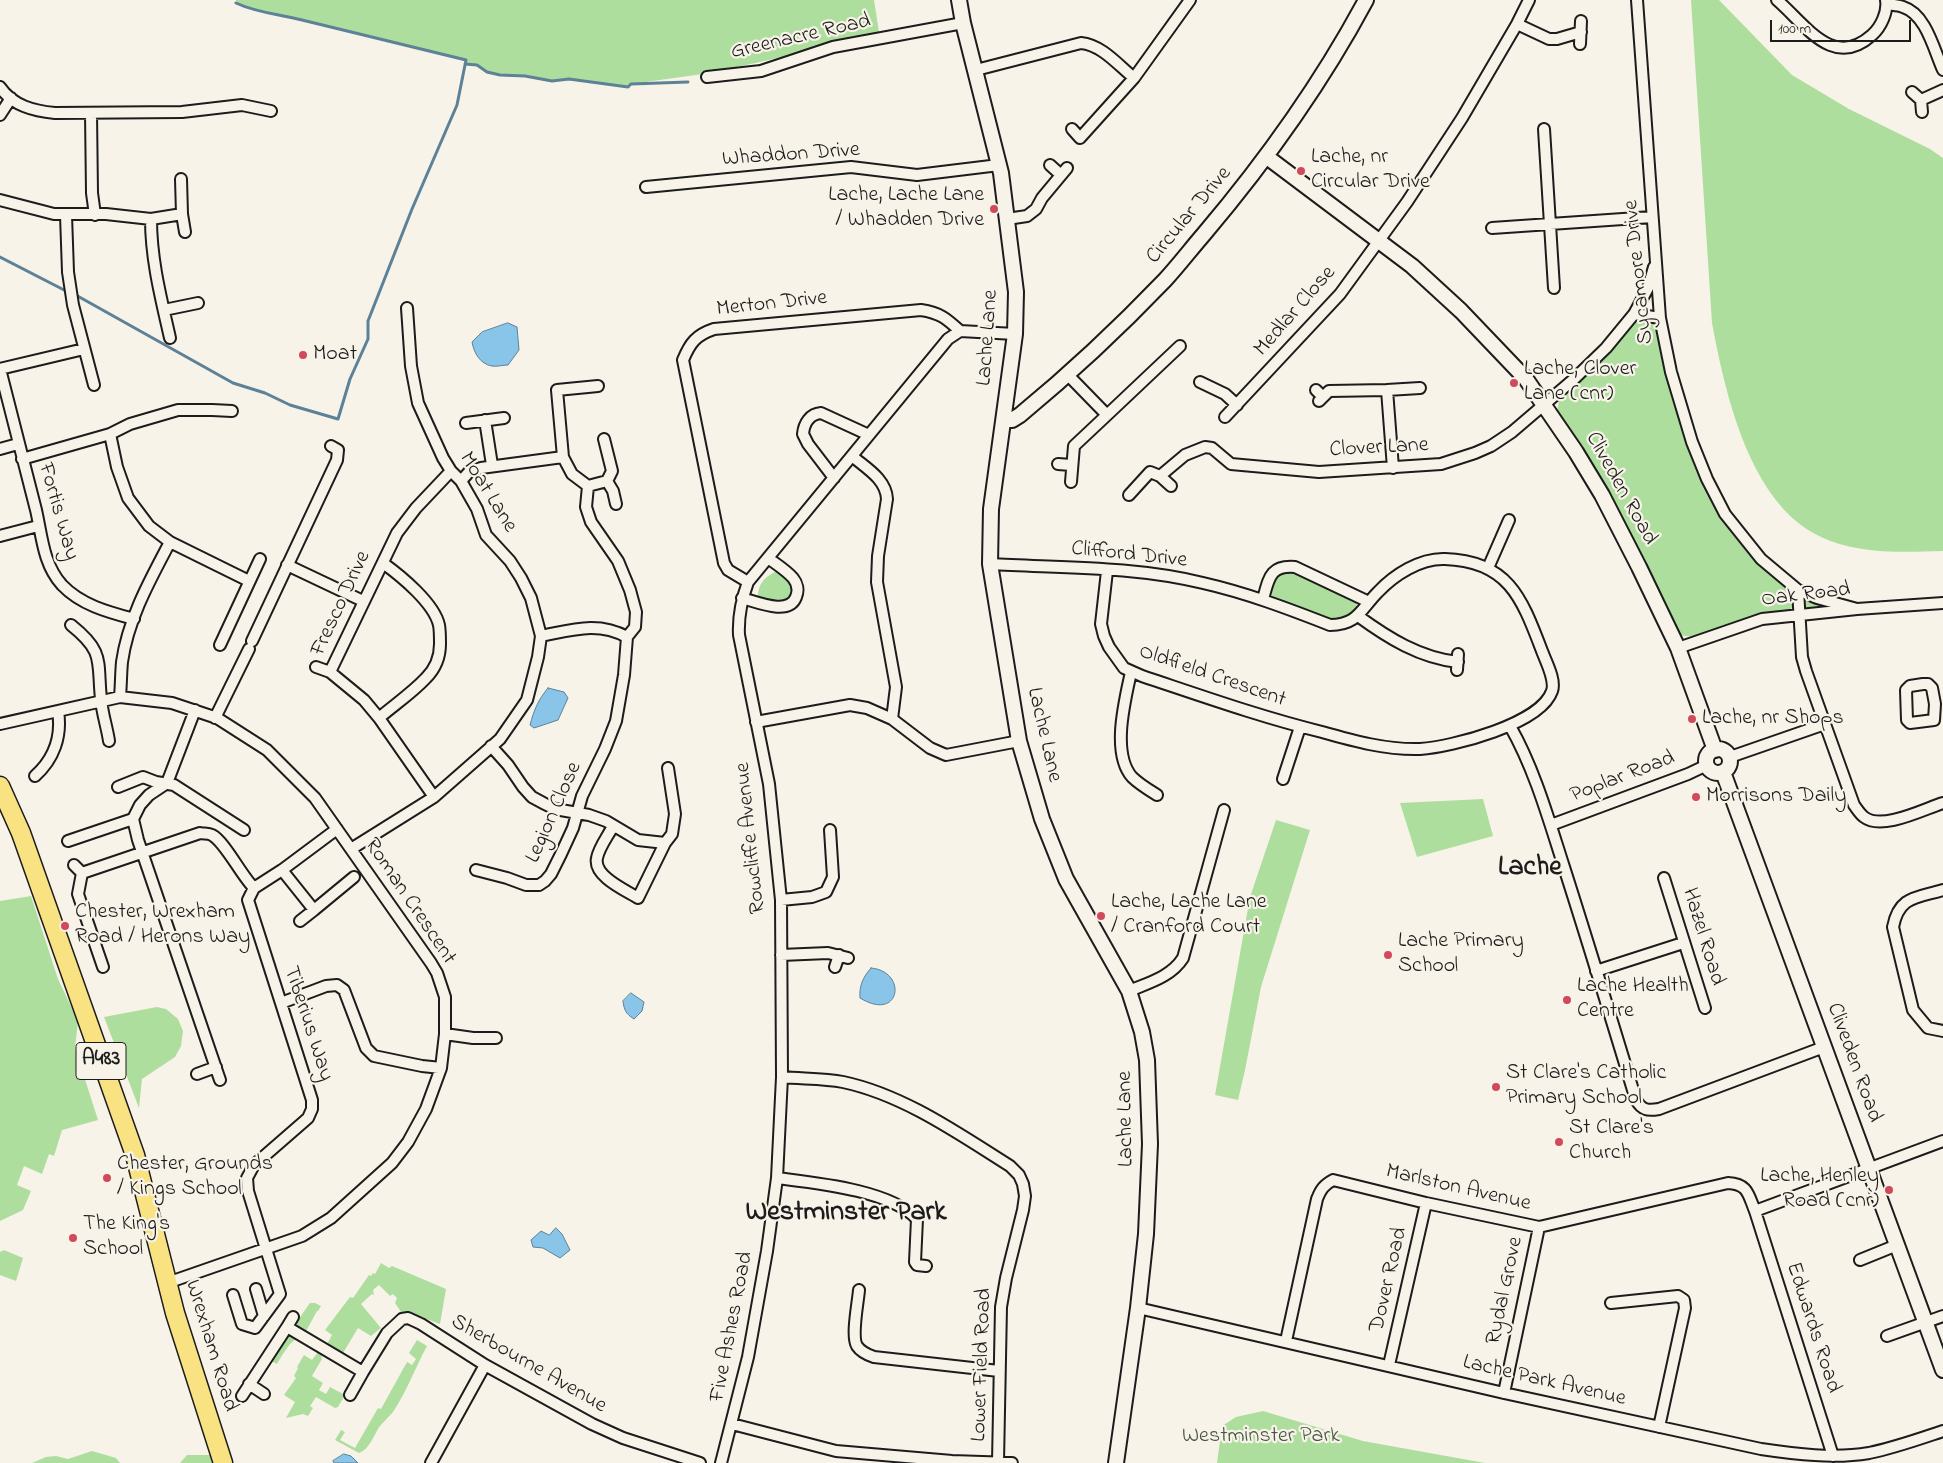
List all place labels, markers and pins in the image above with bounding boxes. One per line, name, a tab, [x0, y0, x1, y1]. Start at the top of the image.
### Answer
place label: Lache, nr Circular Drive	[1311, 145, 1430, 196]
marker: Lache, nr Circular Drive	[1295, 165, 1307, 177]
place label: Lache, Lache Lane / Whadden Drive	[828, 183, 984, 235]
marker: Lache, Lache Lane / Whadden Drive	[988, 203, 1000, 215]
place label: Moat	[313, 342, 357, 368]
marker: Moat	[297, 349, 309, 361]
place label: Lache, Clover Lane (cnr)	[1524, 357, 1636, 408]
marker: Lache, Clover Lane (cnr)	[1508, 377, 1520, 389]
place label: Lache, nr Shops	[1702, 706, 1844, 732]
marker: Lache, nr Shops	[1686, 713, 1698, 725]
place label: Morrisons Daily	[1706, 784, 1846, 810]
marker: Morrisons Daily	[1690, 791, 1702, 803]
place label: Lache, Lache Lane / Cranford Court	[1111, 890, 1267, 941]
place label: Chester, Wrexham Road / Herons Way	[75, 900, 250, 951]
marker: Lache, Lache Lane / Cranford Court	[1095, 910, 1107, 922]
marker: Chester, Wrexham Road / Herons Way	[59, 920, 71, 932]
place label: Lache Primary School	[1398, 929, 1524, 980]
marker: Lache Primary School	[1382, 949, 1394, 961]
place label: Lache Health Centre	[1577, 974, 1689, 1026]
marker: Lache Health Centre	[1561, 994, 1573, 1006]
place label: St Clare's Catholic Primary School	[1506, 1061, 1666, 1112]
marker: St Clare's Catholic Primary School	[1490, 1081, 1502, 1093]
place label: St Clare's Church	[1569, 1116, 1654, 1168]
marker: St Clare's Church	[1553, 1136, 1565, 1148]
place label: Chester, Grounds / Kings School	[117, 1152, 273, 1204]
place label: Lache, Henley Road (cnr)	[1760, 1164, 1879, 1216]
marker: Chester, Grounds / Kings School	[101, 1172, 113, 1184]
marker: Lache, Henley Road (cnr)	[1883, 1184, 1895, 1196]
place label: The King's School	[83, 1212, 170, 1264]
marker: The King's School	[67, 1232, 79, 1244]

